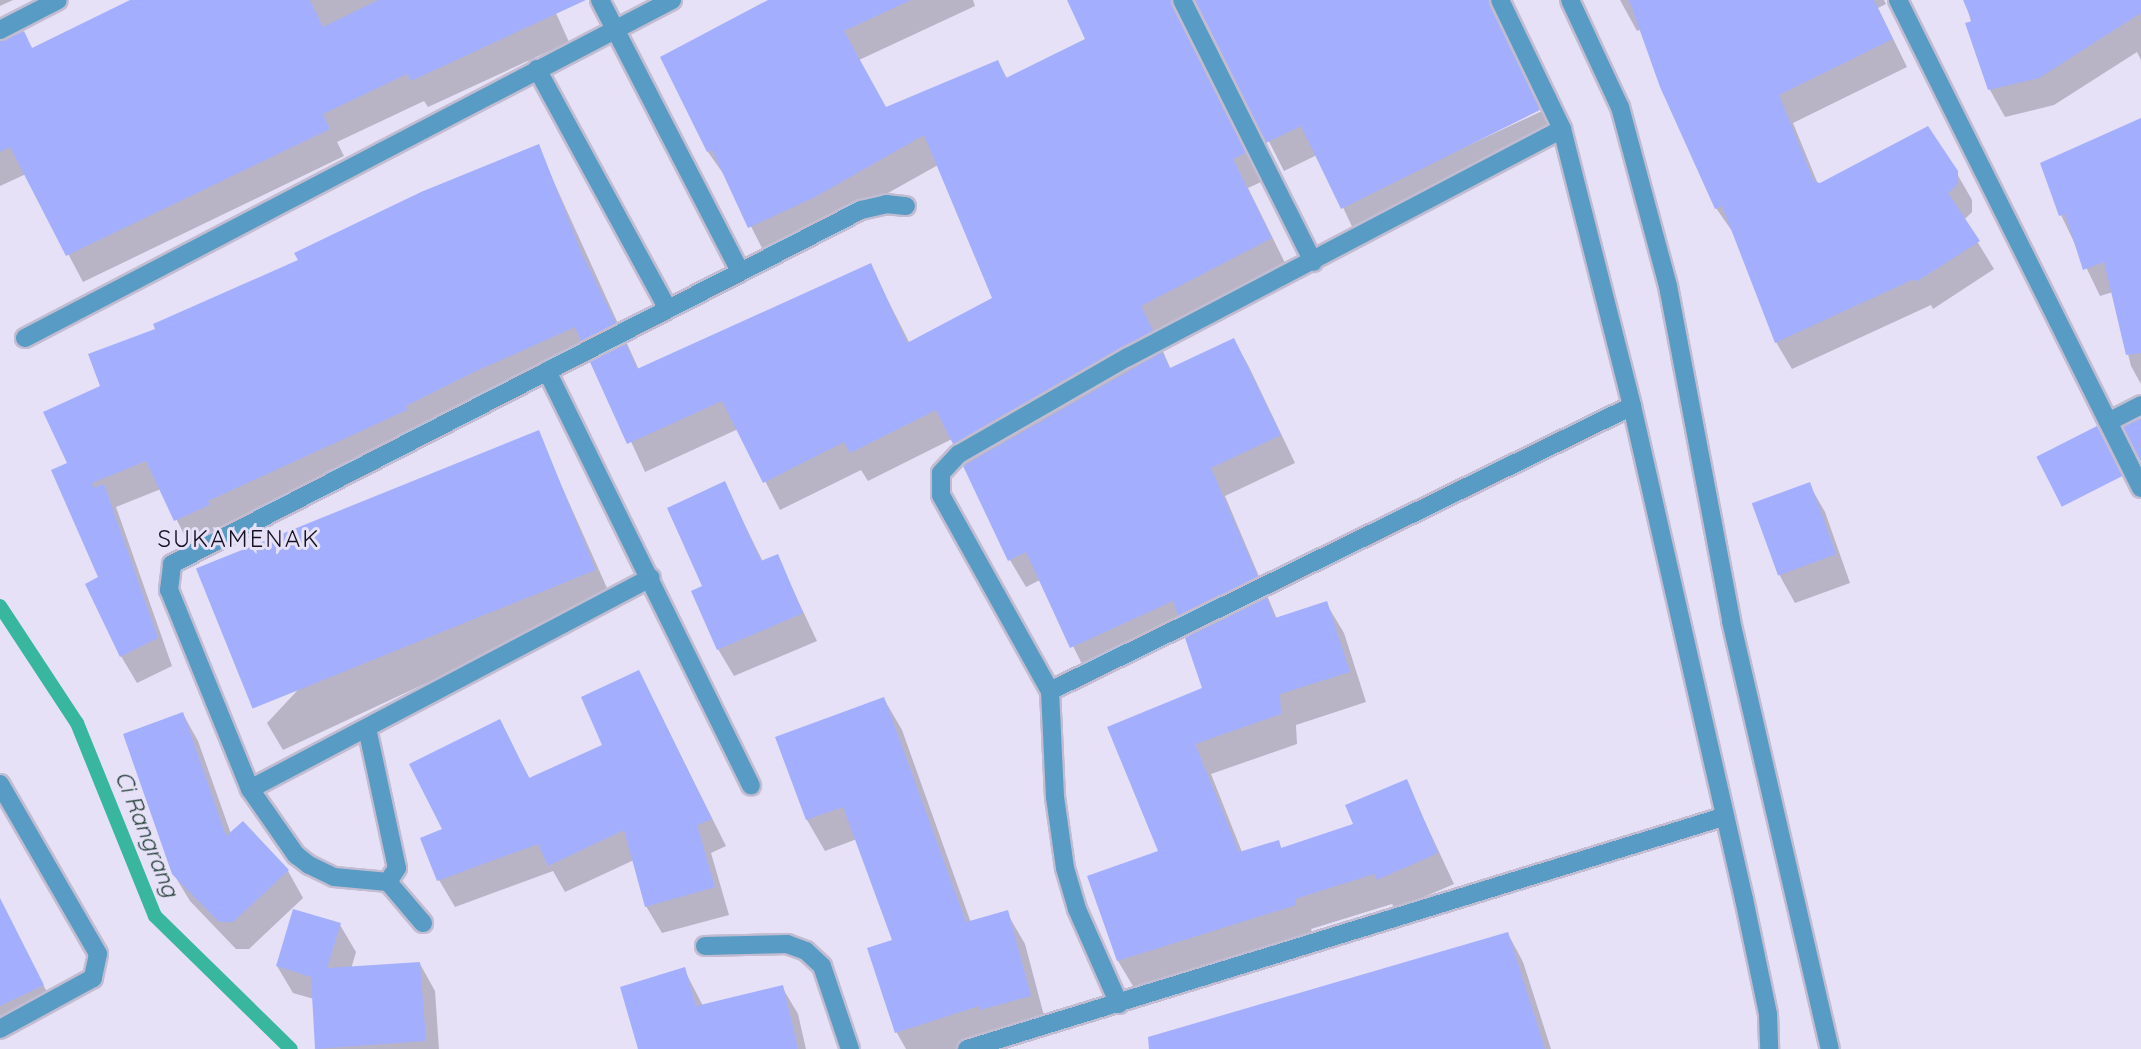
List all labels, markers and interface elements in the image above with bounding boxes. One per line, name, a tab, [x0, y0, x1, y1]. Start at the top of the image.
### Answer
district label: SUKAMENAK	[159, 525, 319, 553]
water label: Ci Rangrang	[109, 767, 185, 901]

